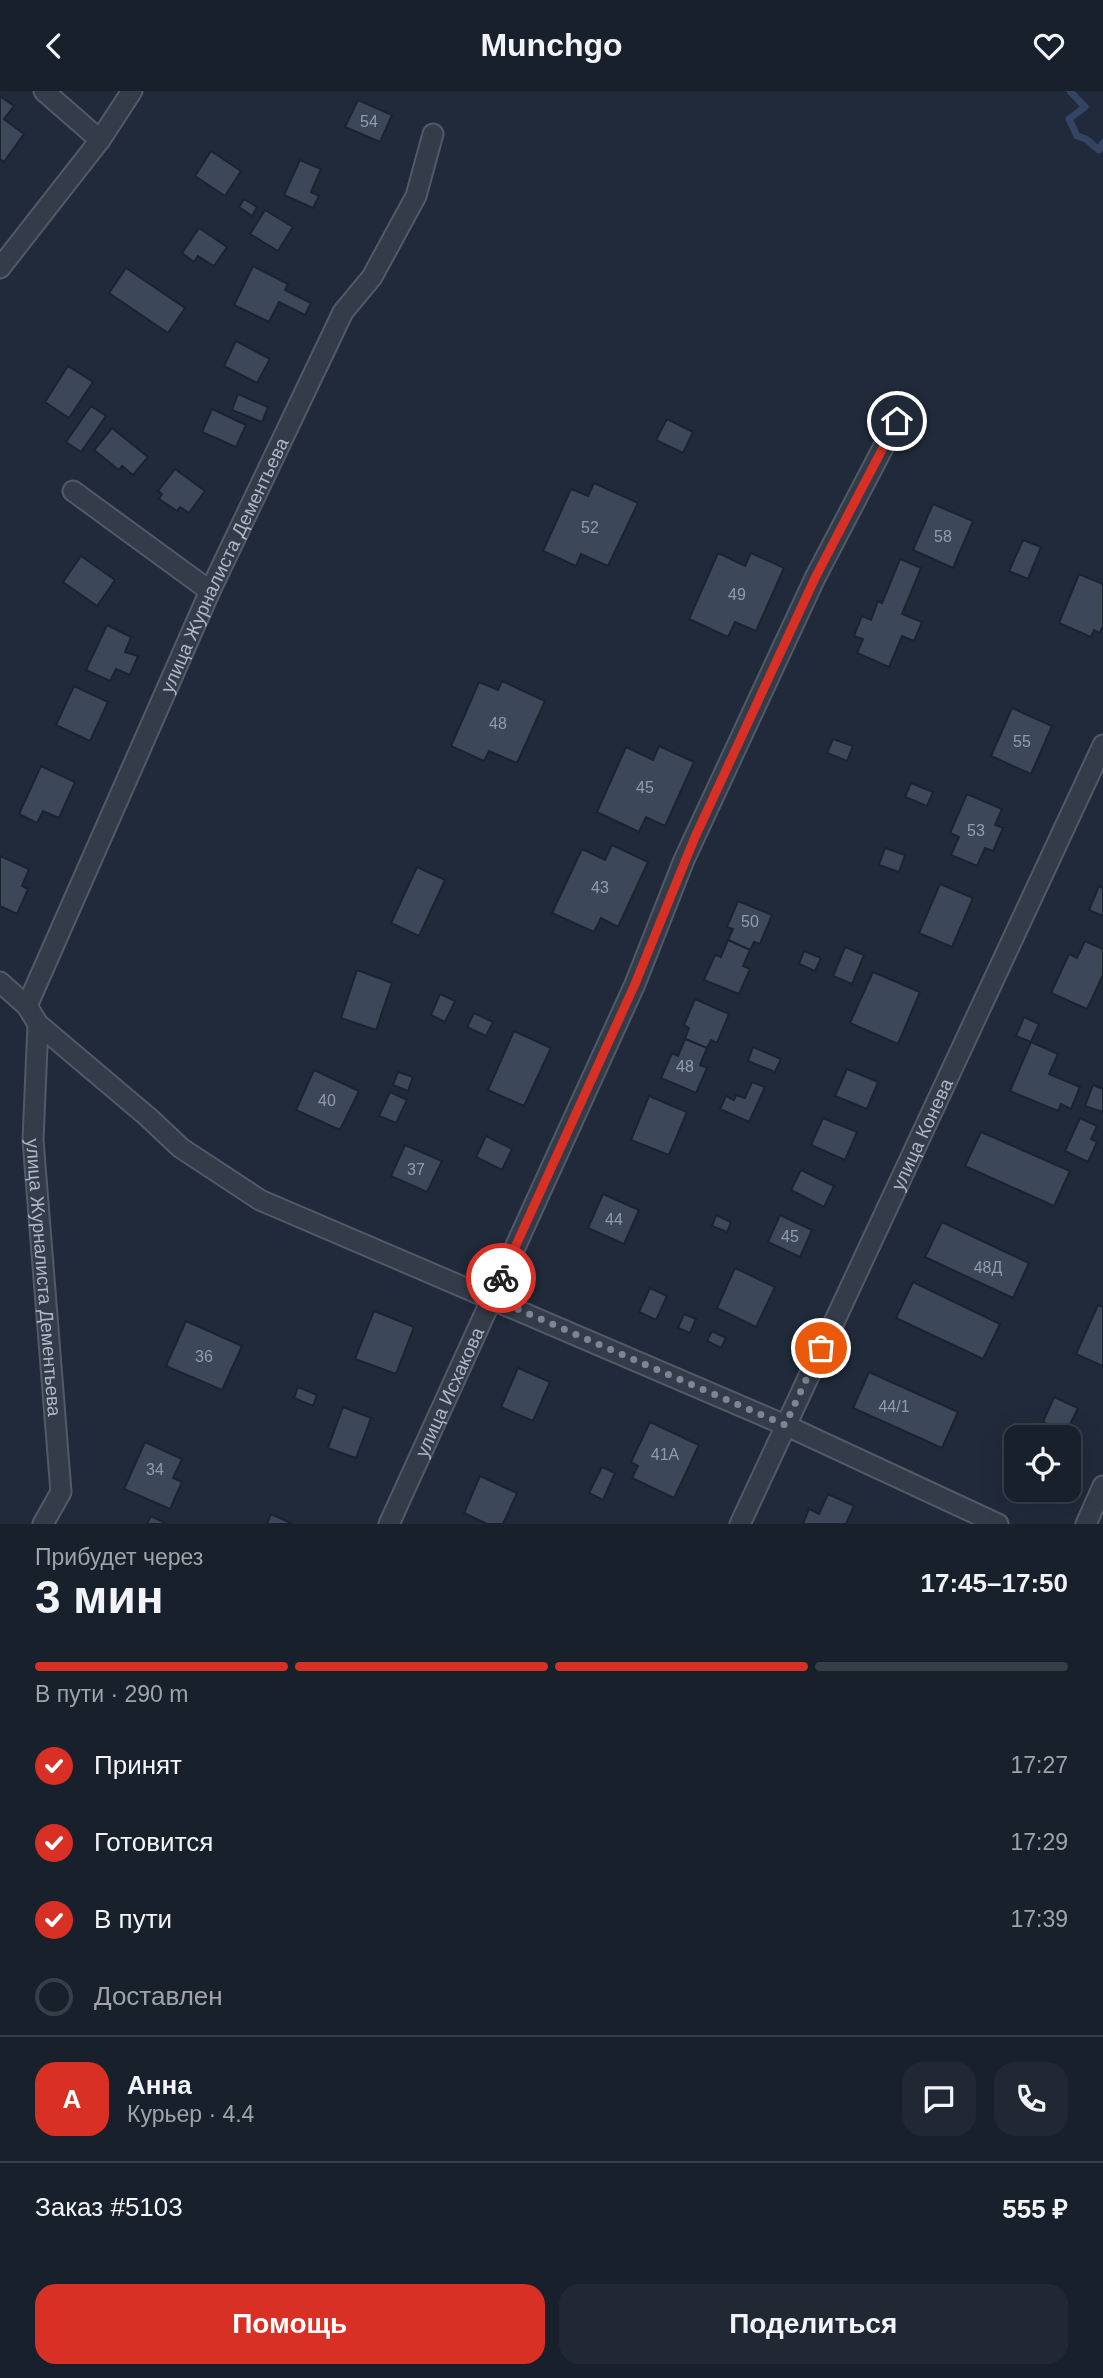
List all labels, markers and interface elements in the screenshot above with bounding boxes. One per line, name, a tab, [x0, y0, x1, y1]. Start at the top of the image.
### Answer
icon: back	[35, 27, 73, 65]
text: Munchgo	[480, 27, 623, 63]
icon: heart	[1030, 27, 1068, 65]
house number: 54	[360, 113, 378, 130]
pin	[867, 391, 927, 451]
icon: home	[878, 402, 916, 440]
street label: улица Журналиста Дементьева	[156, 434, 292, 696]
house number: 52	[581, 519, 599, 536]
house number: 58	[934, 528, 952, 545]
house number: 49	[728, 586, 746, 603]
house number: 48	[489, 715, 507, 732]
house number: 55	[1013, 733, 1031, 750]
house number: 45	[636, 779, 654, 796]
house number: 53	[967, 822, 985, 839]
house number: 43	[591, 879, 609, 896]
house number: 50	[741, 913, 759, 930]
house number: 48	[676, 1058, 694, 1075]
street label: улица Конева	[887, 1075, 957, 1193]
house number: 40	[318, 1092, 336, 1109]
street label: улица Журналиста Дементьева	[22, 1138, 65, 1418]
house number: 37	[407, 1161, 425, 1178]
house number: 44	[605, 1211, 623, 1228]
house number: 45	[781, 1228, 799, 1245]
courier	[466, 1243, 536, 1313]
icon: bike	[482, 1259, 520, 1297]
house number: 48Д	[974, 1259, 1002, 1276]
pin	[791, 1318, 851, 1378]
street label: улица Исхакова	[411, 1324, 488, 1460]
icon: bag	[802, 1329, 840, 1367]
house number: 36	[195, 1348, 213, 1365]
house number: 44/1	[878, 1398, 910, 1415]
map controls	[1004, 1425, 1081, 1502]
button: locate	[1004, 1425, 1081, 1502]
house number: 41А	[651, 1446, 680, 1463]
house number: 34	[146, 1461, 164, 1478]
text: Прибудет через	[35, 1544, 203, 1570]
text: 17:45–17:50	[921, 1568, 1068, 1598]
text: 3 мин	[35, 1571, 163, 1623]
text: В пути · 290 m	[35, 1681, 188, 1707]
icon: check	[35, 1747, 73, 1785]
text: Принят	[94, 1750, 182, 1780]
text: 17:27	[1010, 1752, 1068, 1778]
icon: check	[35, 1824, 73, 1862]
text: Готовится	[94, 1827, 213, 1857]
text: 17:29	[1010, 1829, 1068, 1855]
icon: check	[35, 1901, 73, 1939]
text: В пути	[94, 1904, 172, 1934]
text: 17:39	[1010, 1906, 1068, 1932]
text: Доставлен	[94, 1981, 223, 2011]
button: chat	[902, 2062, 976, 2136]
button: phone	[994, 2062, 1068, 2136]
text: Анна	[127, 2070, 192, 2100]
text: А	[63, 2084, 81, 2114]
text: Курьер · 4.4	[127, 2101, 254, 2127]
text: Заказ #5103	[35, 2192, 183, 2222]
text: 555 ₽	[1002, 2194, 1068, 2224]
button: Помощь	[35, 2284, 545, 2364]
button: Поделиться	[559, 2284, 1068, 2364]

